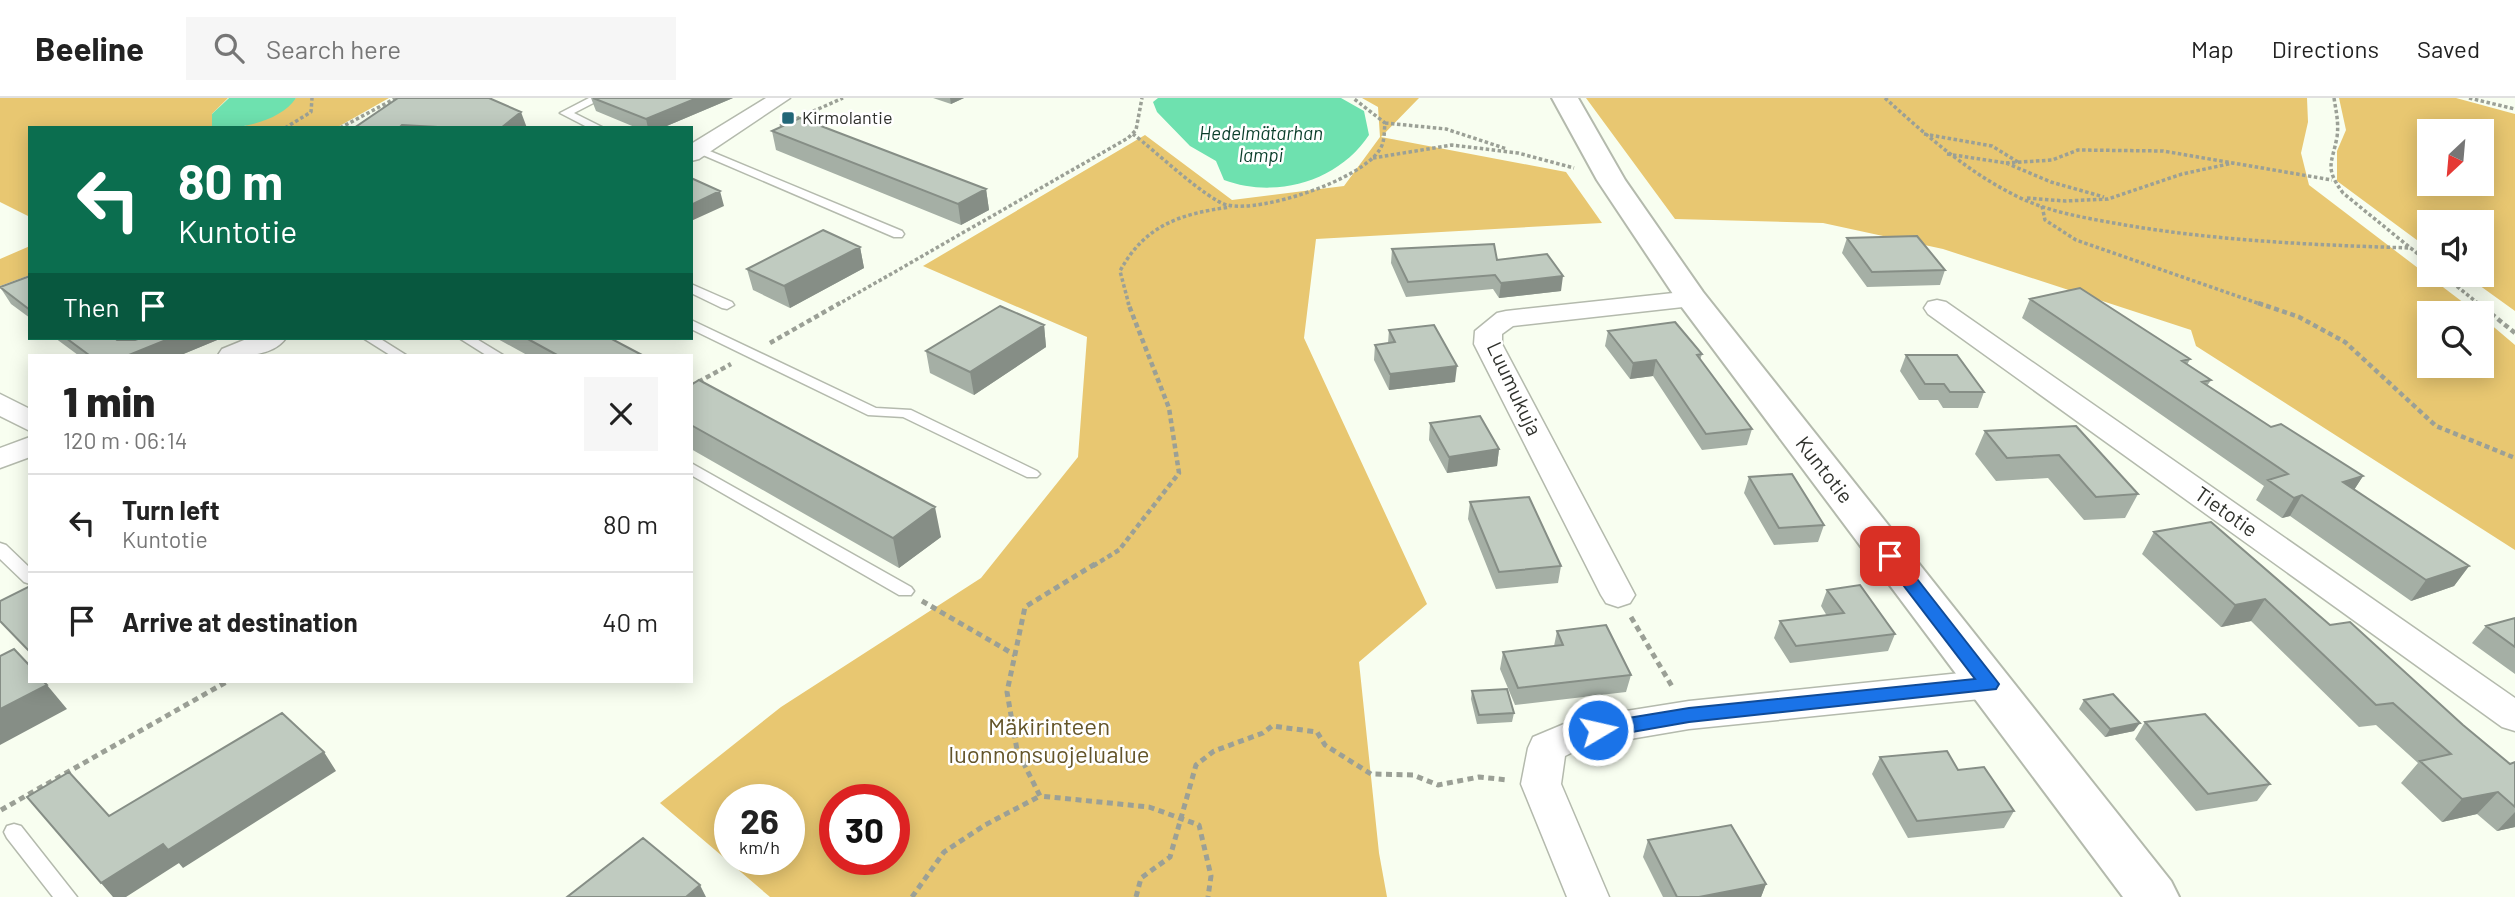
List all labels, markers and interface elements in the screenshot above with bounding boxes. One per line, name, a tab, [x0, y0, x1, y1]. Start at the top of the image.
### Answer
search box	[186, 17, 676, 80]
text: Beeline	[35, 28, 144, 68]
icon: search	[210, 29, 248, 67]
text: Search here	[266, 33, 401, 64]
text: Map	[2191, 34, 2234, 63]
text: Directions	[2272, 34, 2379, 63]
text: Saved	[2417, 34, 2480, 63]
place label: Kirmolantie	[802, 106, 893, 128]
marker: Kirmolantie	[780, 110, 796, 126]
north arrow	[2417, 119, 2494, 196]
map controls	[2417, 119, 2494, 378]
water label: Hedelmätarhan lampi	[1199, 121, 1323, 166]
text: 80 m	[178, 151, 283, 210]
icon: left	[63, 154, 154, 245]
button: sound	[2417, 210, 2494, 287]
text: Kuntotie	[178, 211, 297, 249]
icon: arrive	[134, 287, 172, 325]
text: Then	[63, 291, 120, 322]
button: search	[2417, 301, 2494, 378]
street label: Luumukuja	[1483, 337, 1548, 439]
text: 1 min	[63, 375, 155, 425]
button: close	[584, 377, 658, 451]
text: 120 m · 06:14	[63, 426, 187, 454]
street label: Kuntotie	[1791, 431, 1859, 508]
street label: Tietotie	[2191, 480, 2263, 541]
text: Turn left	[122, 494, 220, 525]
icon: left	[63, 504, 101, 542]
text: 80 m	[603, 508, 658, 539]
text: Kuntotie	[122, 525, 208, 553]
pin	[1860, 526, 1920, 586]
icon: arrive	[1871, 537, 1909, 575]
icon: arrive	[63, 602, 101, 640]
text: Arrive at destination	[122, 606, 358, 637]
text: 40 m	[602, 606, 658, 637]
position arrow	[1561, 693, 1635, 767]
park label: Mäkirinteen luonnonsuojelualue	[948, 711, 1150, 768]
speed limit sign: 30	[819, 784, 910, 875]
text: 26	[740, 799, 779, 841]
text: km/h	[739, 836, 780, 858]

